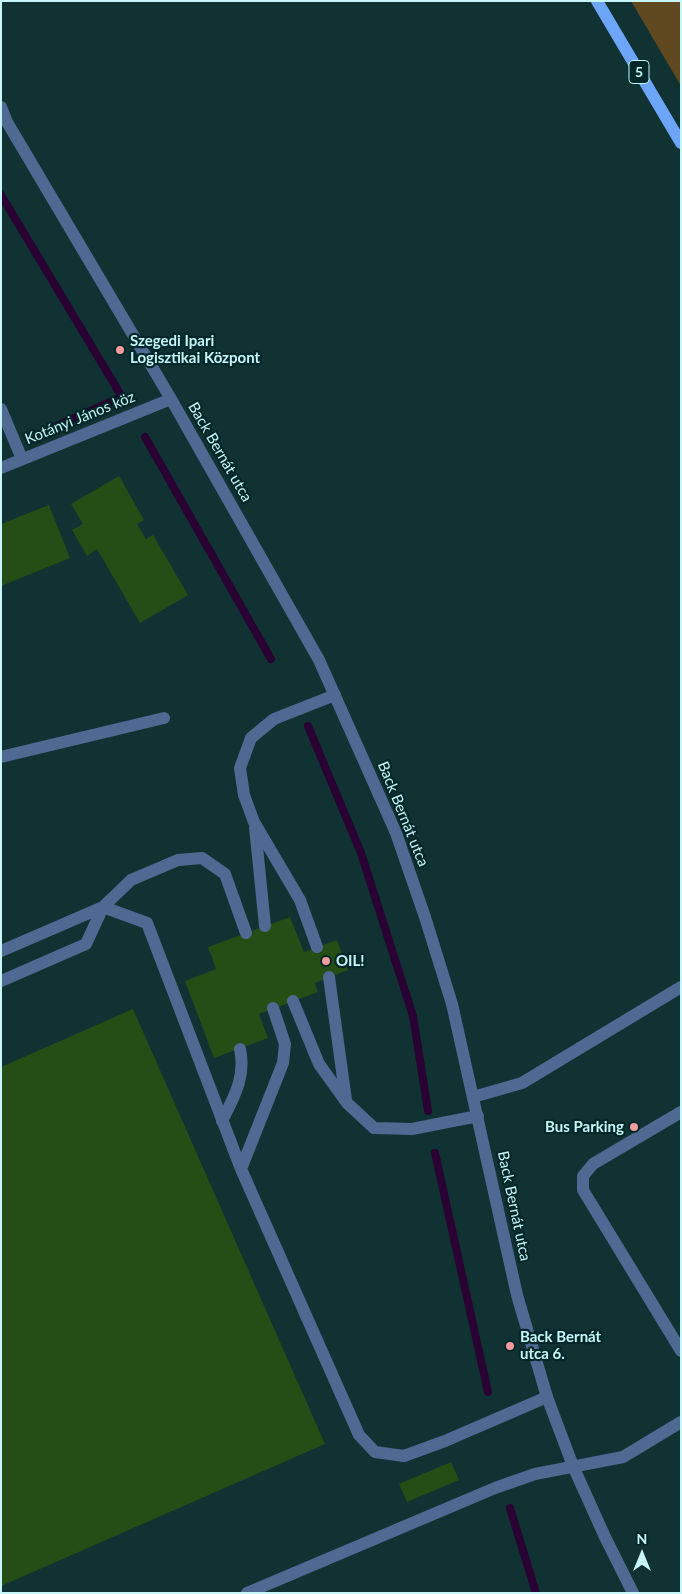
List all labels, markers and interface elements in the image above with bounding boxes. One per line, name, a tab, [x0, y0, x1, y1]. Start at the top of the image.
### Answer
road number: 5	[629, 61, 649, 84]
place label: Szegedi Ipari Logisztikai Központ	[130, 332, 260, 367]
marker: Szegedi Ipari Logisztikai Központ	[114, 344, 126, 356]
street label: Kotányi János köz	[22, 388, 138, 448]
street label: Back Bernát utca	[184, 399, 256, 505]
street label: Back Bernát utca	[374, 759, 432, 869]
place label: OIL!	[336, 952, 365, 970]
marker: OIL!	[320, 955, 332, 967]
place label: Bus Parking	[545, 1118, 624, 1136]
marker: Bus Parking	[628, 1121, 640, 1133]
street label: Back Bernát utca	[494, 1149, 534, 1263]
place label: Back Bernát utca 6.	[520, 1328, 601, 1363]
marker: Back Bernát utca 6.	[504, 1340, 516, 1352]
north arrow	[617, 1529, 667, 1579]
text: N	[637, 1530, 647, 1547]

